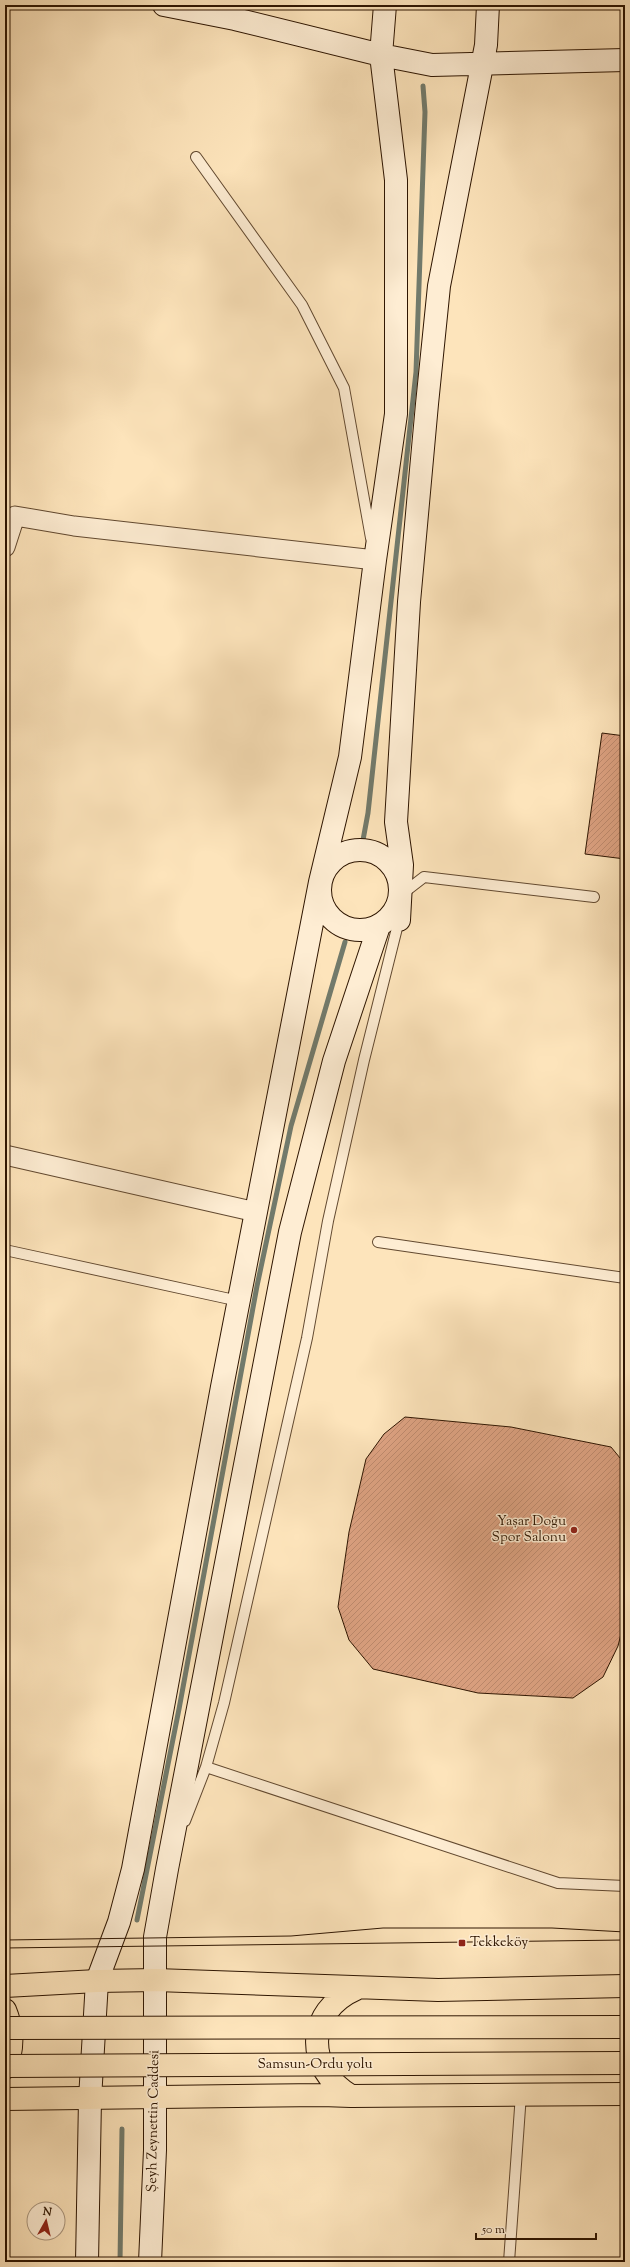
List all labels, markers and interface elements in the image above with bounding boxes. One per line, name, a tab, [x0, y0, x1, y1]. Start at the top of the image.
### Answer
place label: Yaşar Doğu Spor Salonu	[492, 1512, 566, 1548]
marker: Yaşar Doğu Spor Salonu	[569, 1525, 579, 1535]
place label: Tekkeköy	[470, 1933, 528, 1953]
marker: Tekkeköy	[457, 1938, 467, 1948]
street label: Şeyh Zeynettin Caddesi	[143, 2050, 165, 2192]
street label: Samsun-Ordu yolu	[258, 2055, 372, 2075]
north arrow	[26, 2201, 66, 2241]
text: N	[41, 2203, 53, 2221]
scale bar	[476, 2215, 596, 2241]
text: 50 m	[481, 2221, 505, 2239]

